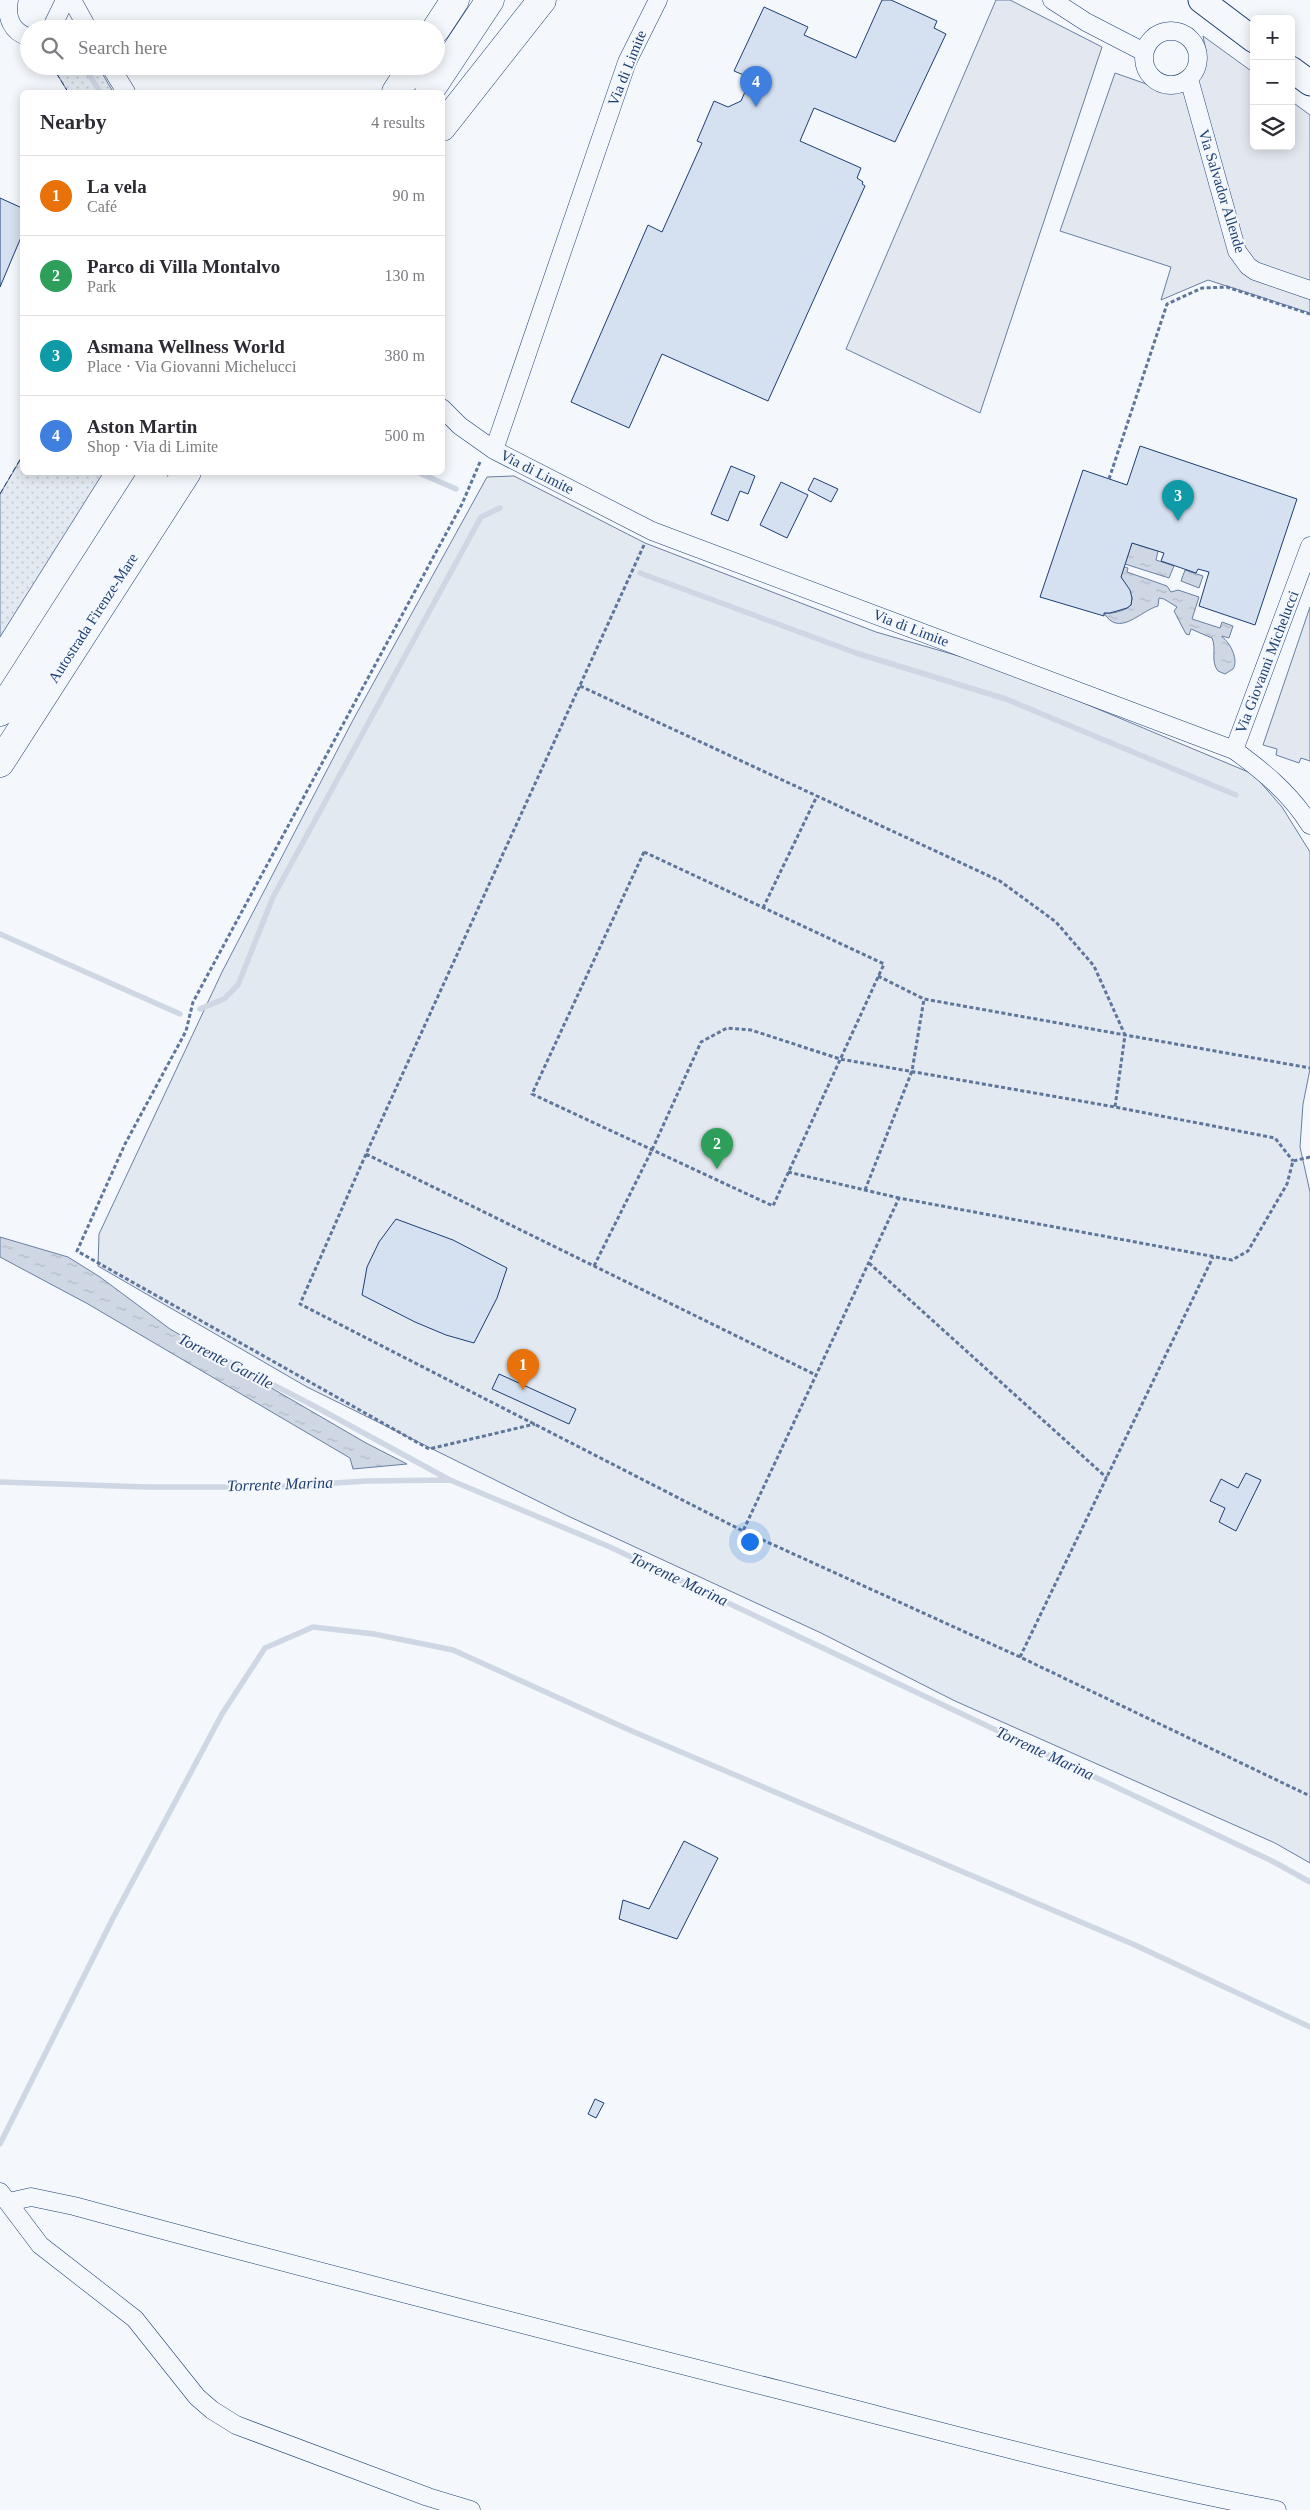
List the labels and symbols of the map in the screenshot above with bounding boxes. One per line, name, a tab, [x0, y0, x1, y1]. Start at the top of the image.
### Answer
street label: Via di Limite	[605, 28, 650, 108]
pin: 4	[740, 66, 772, 107]
street label: Via Salvador Allende	[1196, 127, 1248, 255]
street label: Via di Limite	[498, 447, 577, 497]
pin: 3	[1162, 480, 1194, 521]
street label: Autostrada Firenze-Mare	[45, 550, 141, 686]
street label: Via Giovanni Michelucci	[1232, 588, 1302, 736]
street label: Via di Limite	[871, 606, 951, 650]
pin: 2	[701, 1128, 733, 1169]
water label: Torrente Garille	[176, 1330, 276, 1392]
pin: 1	[507, 1349, 539, 1390]
water label: Torrente Marina	[227, 1474, 333, 1494]
your location	[737, 1529, 763, 1555]
water label: Torrente Marina	[627, 1549, 731, 1609]
water label: Torrente Marina	[993, 1723, 1097, 1783]

